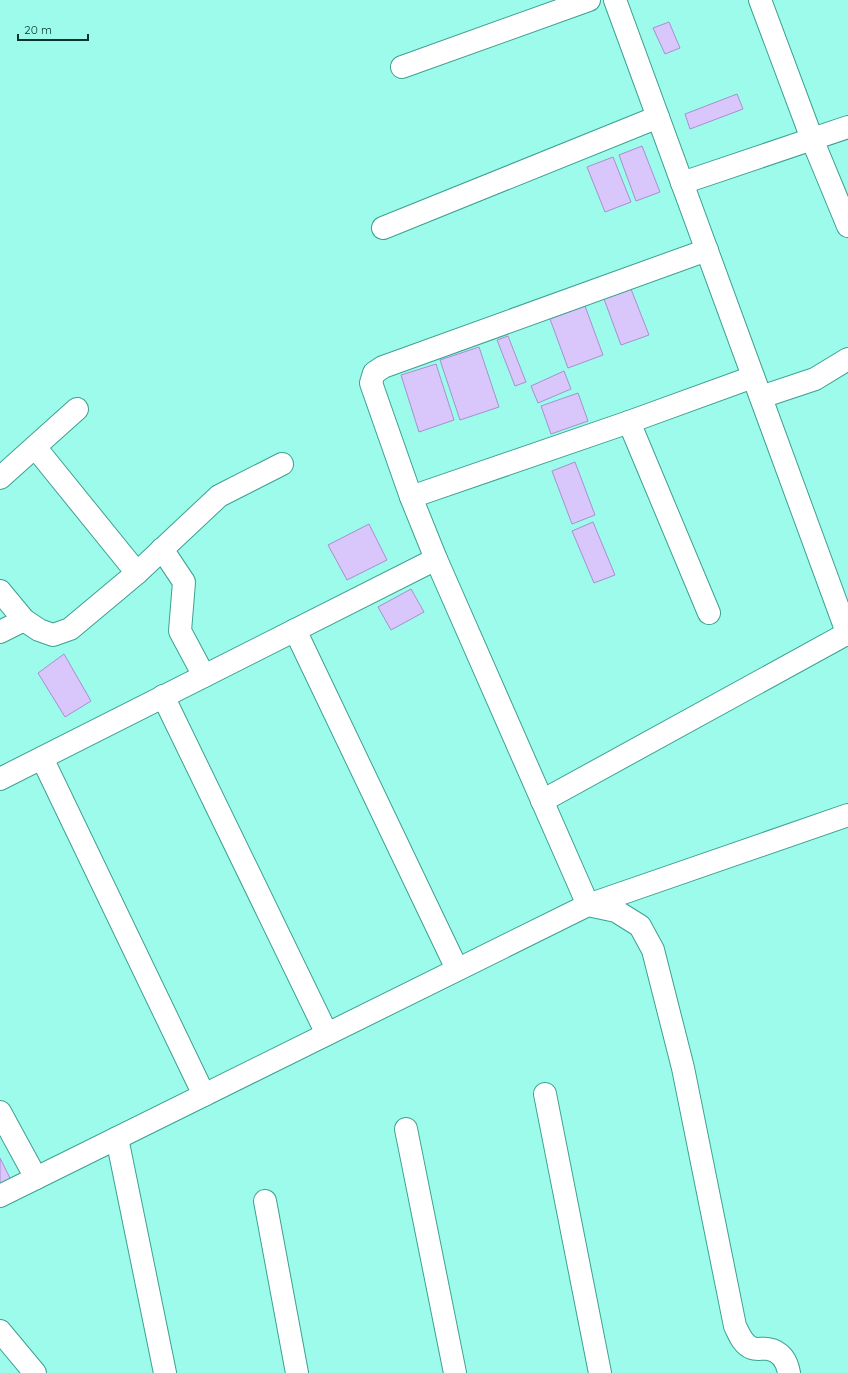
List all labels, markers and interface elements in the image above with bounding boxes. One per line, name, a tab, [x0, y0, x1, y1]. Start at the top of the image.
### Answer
scale bar	[18, 16, 88, 42]
text: 20 m	[24, 22, 52, 37]

